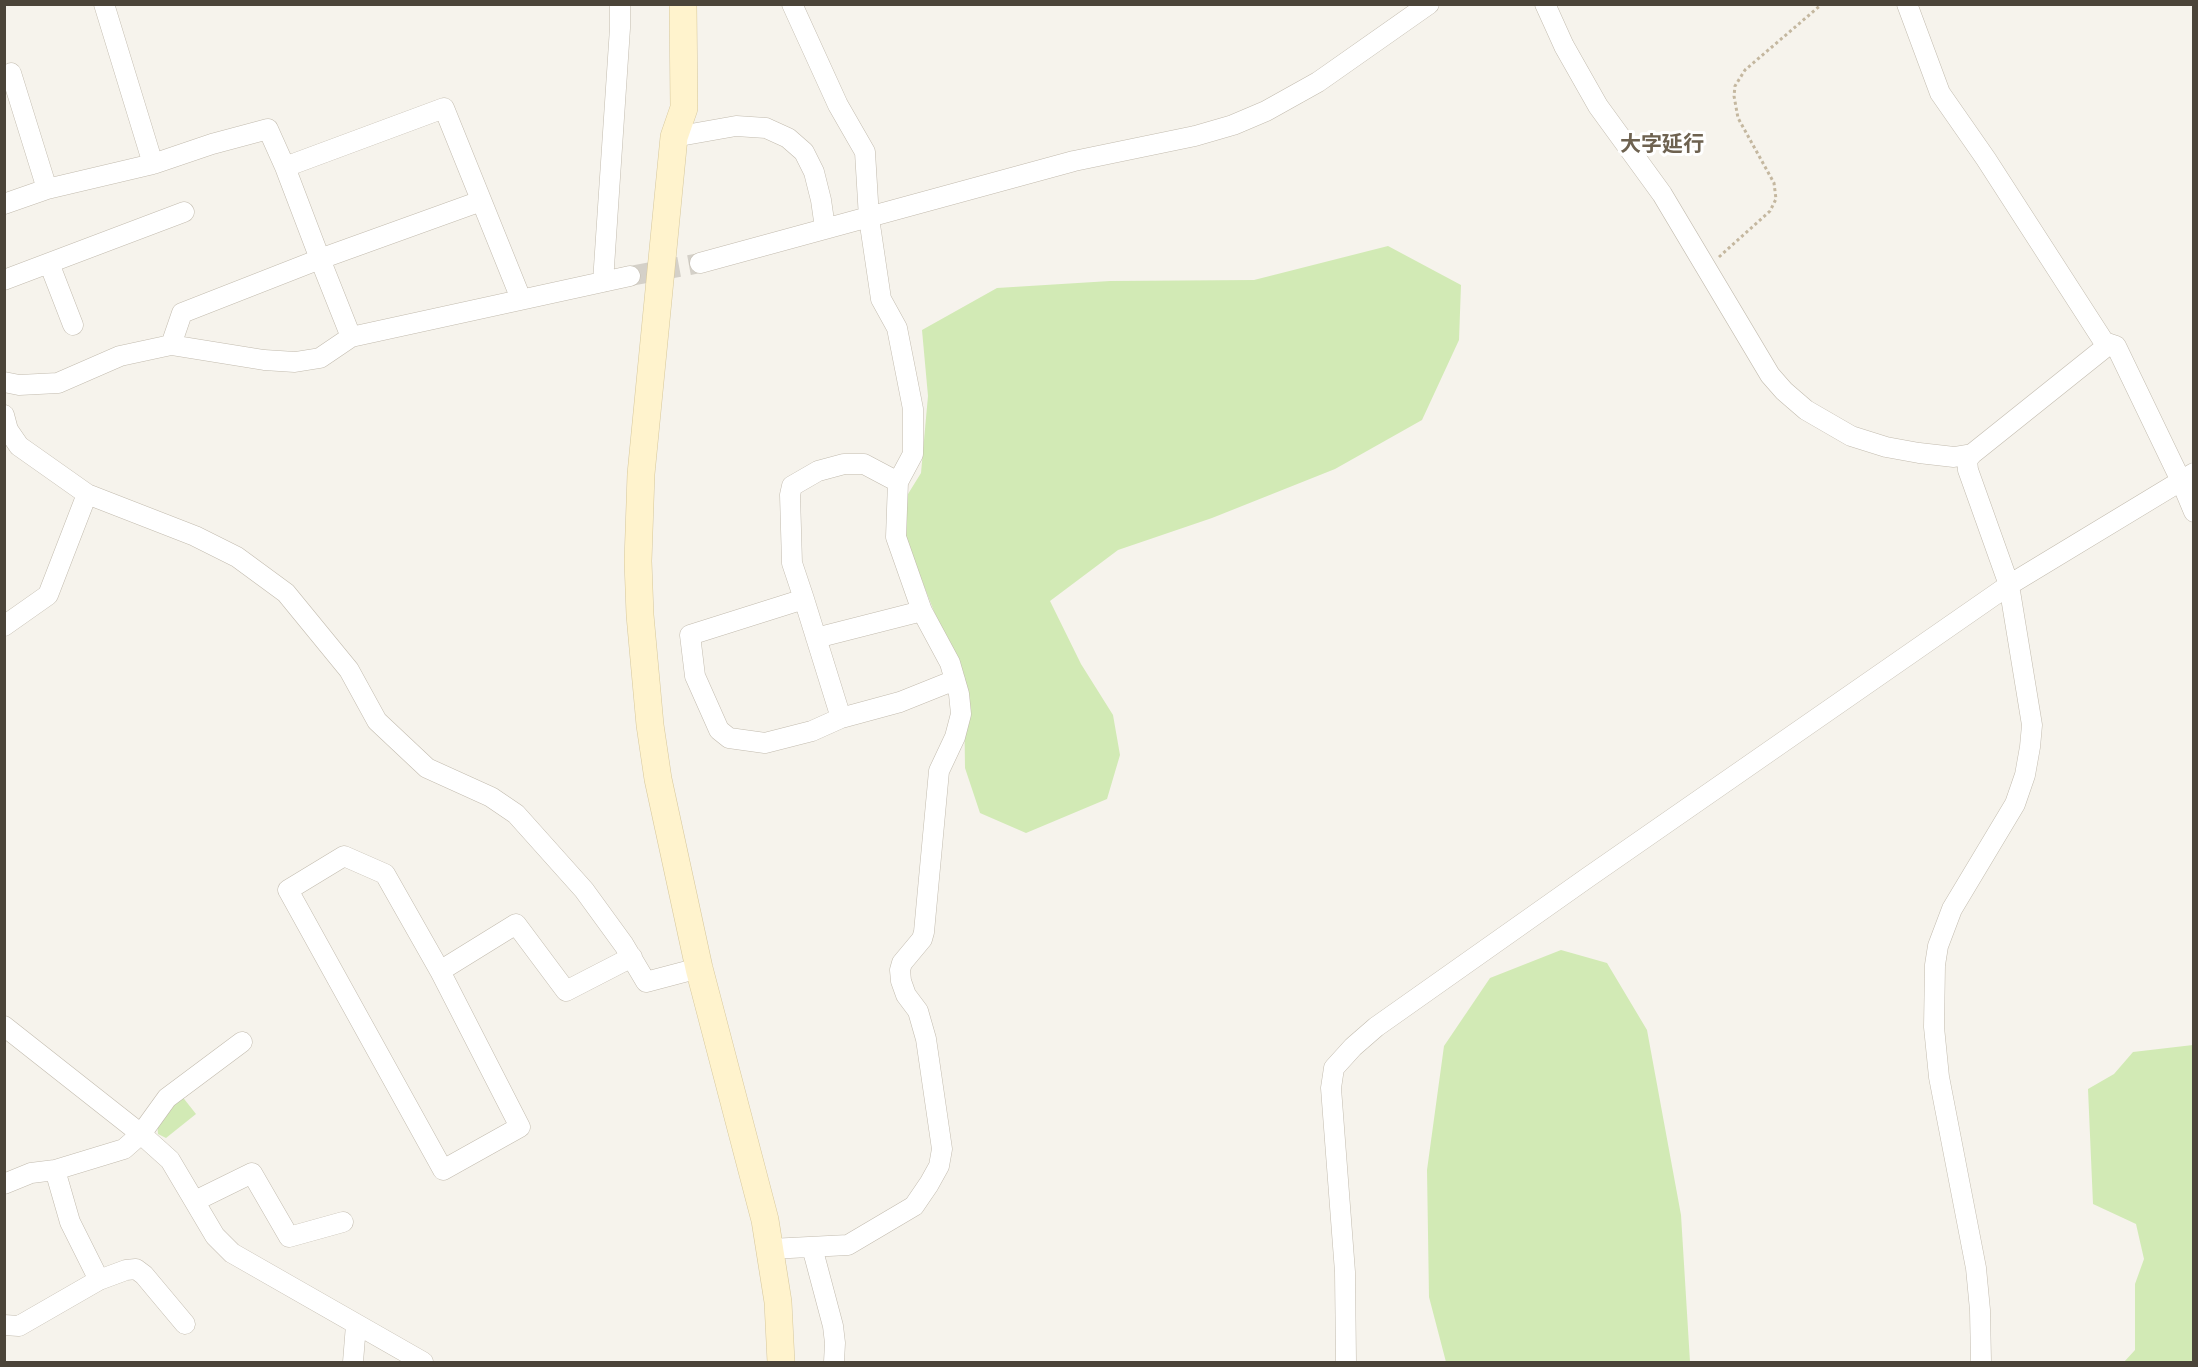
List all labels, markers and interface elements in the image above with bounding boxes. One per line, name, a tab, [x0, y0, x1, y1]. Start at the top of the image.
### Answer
district label: 大字延行	[1620, 131, 1704, 157]

